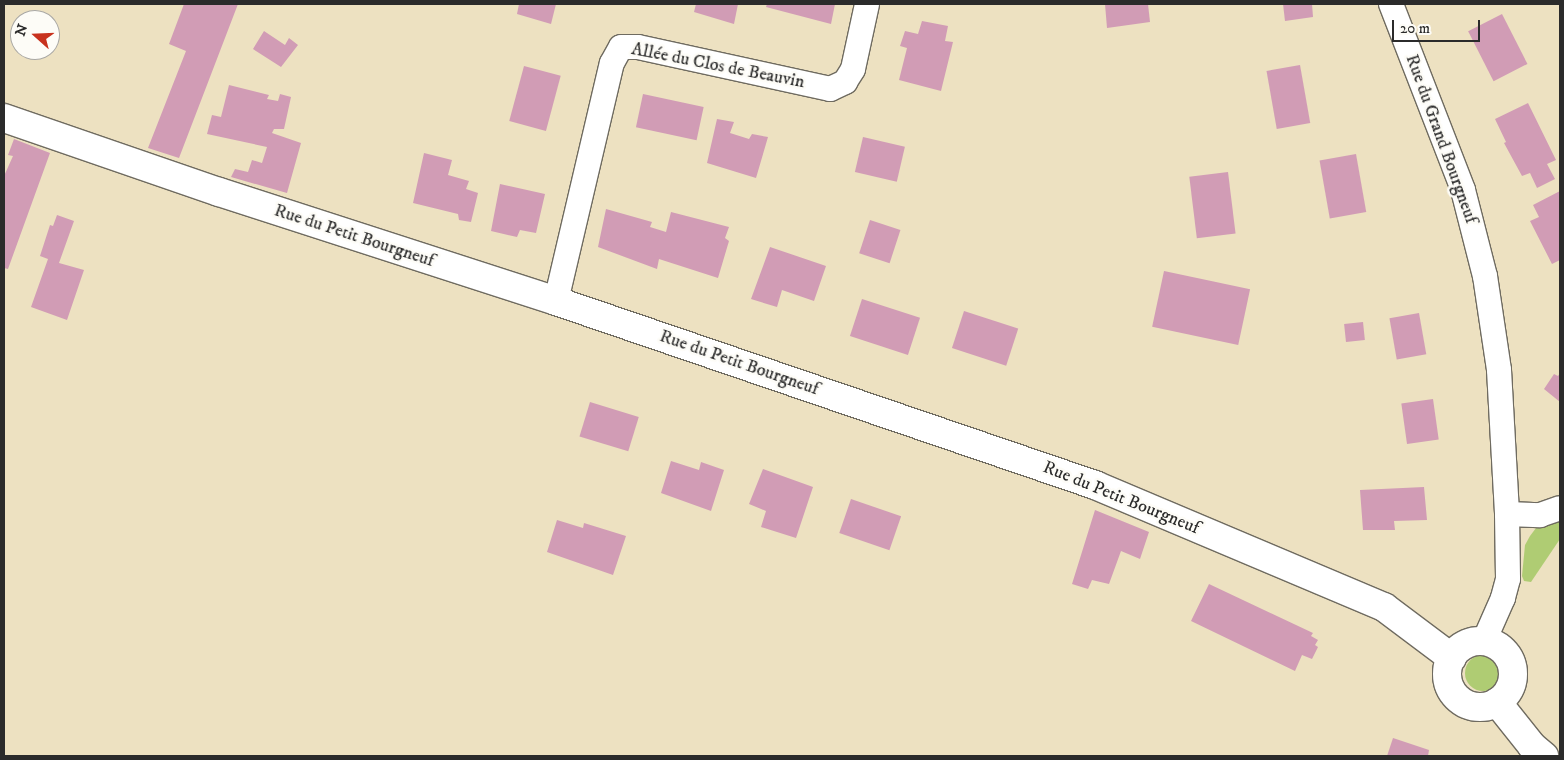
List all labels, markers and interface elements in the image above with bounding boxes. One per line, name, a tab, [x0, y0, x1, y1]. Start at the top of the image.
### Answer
north arrow	[10, 10, 60, 60]
scale bar	[1394, 10, 1482, 42]
text: 20 m	[1400, 19, 1430, 38]
text: N	[11, 22, 32, 39]
street label: Allée du Clos de Beauvin	[630, 39, 806, 93]
street label: Rue du Grand Bourgneuf	[1400, 52, 1482, 226]
street label: Rue du Petit Bourgneuf	[271, 200, 437, 272]
street label: Rue du Petit Bourgneuf	[657, 326, 821, 400]
street label: Rue du Petit Bourgneuf	[1040, 457, 1202, 539]

